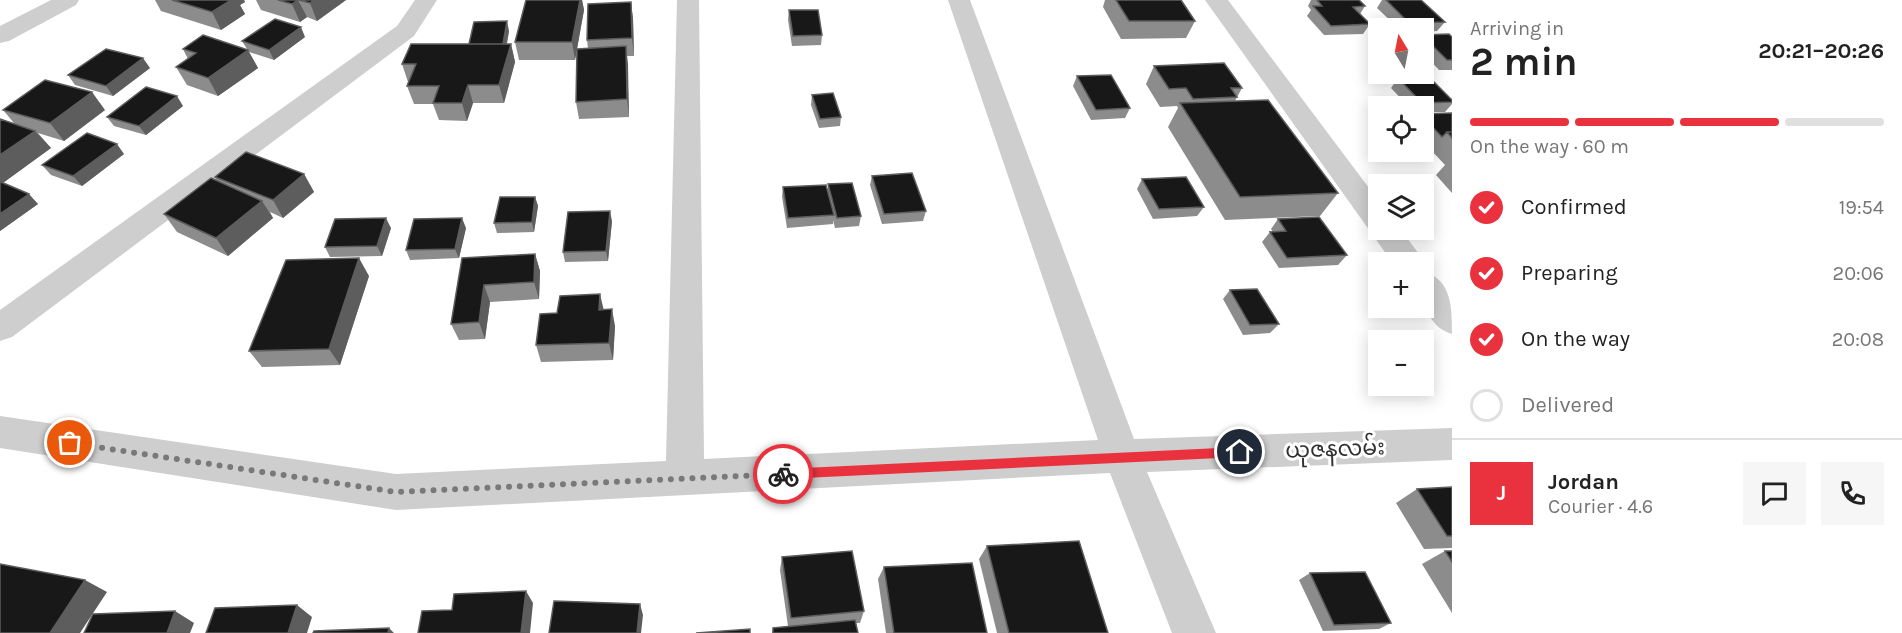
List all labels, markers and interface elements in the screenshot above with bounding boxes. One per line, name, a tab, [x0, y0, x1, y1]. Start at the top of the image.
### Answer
text: Arriving in	[1470, 17, 1564, 40]
north arrow	[1368, 18, 1434, 84]
map controls	[1368, 18, 1434, 396]
text: 20:21–20:26	[1758, 38, 1884, 64]
text: 2 min	[1470, 39, 1578, 85]
button: locate	[1368, 96, 1434, 162]
text: On the way · 60 m	[1470, 135, 1629, 158]
button: layers	[1368, 174, 1434, 240]
icon: check	[1470, 191, 1503, 224]
text: Confirmed	[1521, 194, 1627, 220]
text: 19:54	[1839, 196, 1884, 219]
button: +	[1368, 252, 1434, 318]
icon: check	[1470, 257, 1503, 290]
text: Preparing	[1521, 260, 1618, 286]
text: 20:06	[1833, 262, 1884, 285]
icon: check	[1470, 323, 1503, 356]
text: On the way	[1521, 326, 1630, 352]
text: 20:08	[1832, 328, 1884, 351]
button: −	[1368, 330, 1434, 396]
text: Delivered	[1521, 392, 1614, 418]
pin	[44, 417, 95, 468]
icon: bag	[53, 426, 86, 459]
pin	[1214, 426, 1265, 477]
street label: ယုဇနလမ်း	[1285, 431, 1385, 468]
icon: home	[1223, 435, 1256, 468]
courier	[753, 444, 813, 504]
icon: bike	[767, 458, 800, 491]
button: chat	[1743, 462, 1806, 525]
button: phone	[1821, 462, 1884, 525]
text: Jordan	[1548, 469, 1619, 495]
text: J	[1497, 480, 1506, 506]
text: Courier · 4.6	[1548, 495, 1653, 518]

